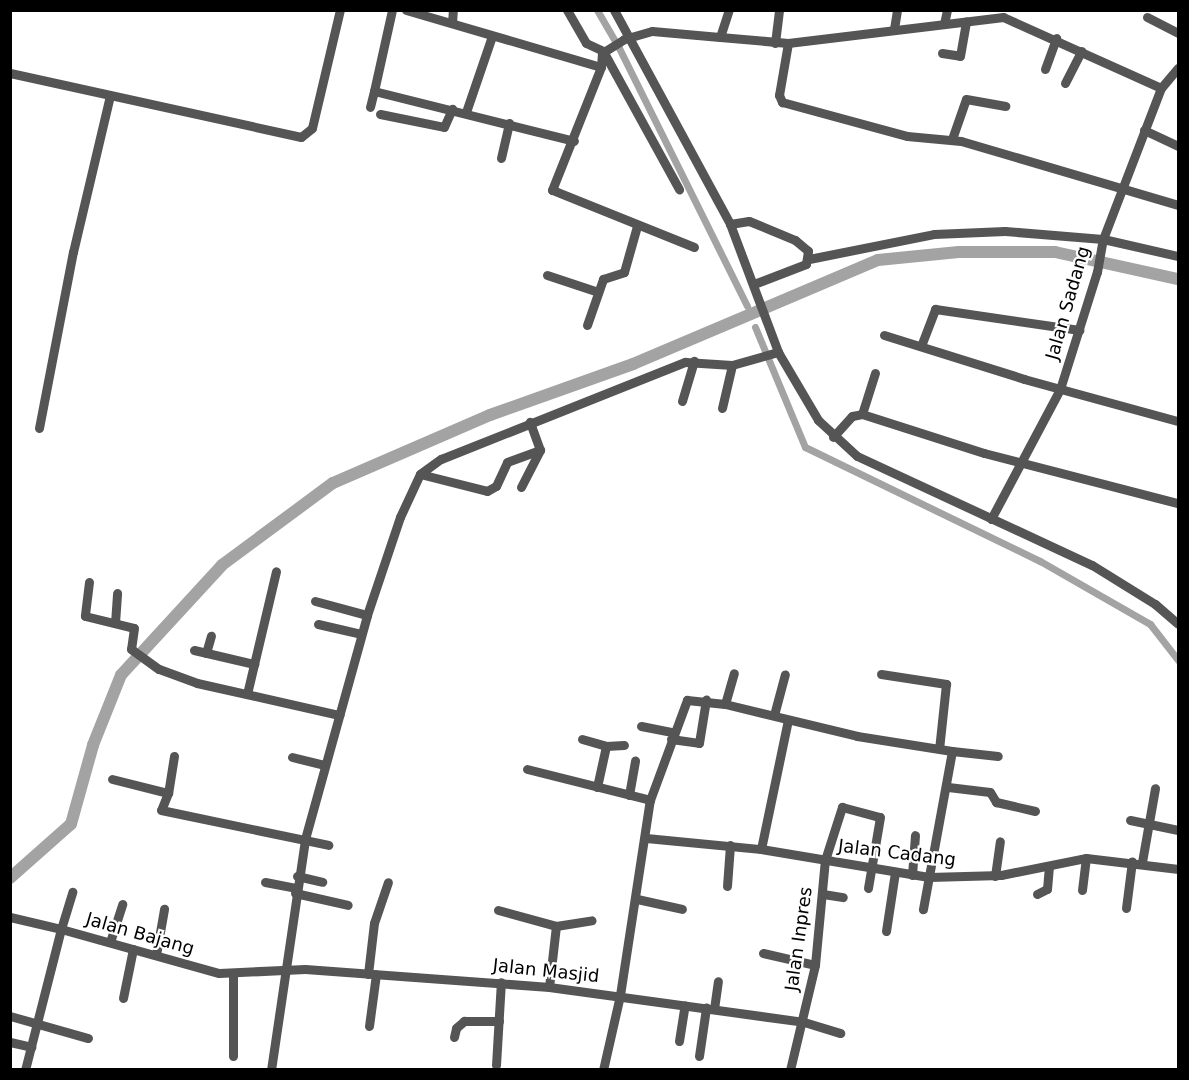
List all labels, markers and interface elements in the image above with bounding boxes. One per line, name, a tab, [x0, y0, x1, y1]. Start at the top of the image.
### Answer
street label: Jalan Sadang	[1041, 244, 1095, 362]
street label: Jalan Cadang	[837, 835, 957, 871]
street label: Jalan Inpres	[781, 885, 817, 993]
street label: Jalan Bajang	[83, 908, 197, 960]
street label: Jalan Masjid	[492, 955, 600, 987]

